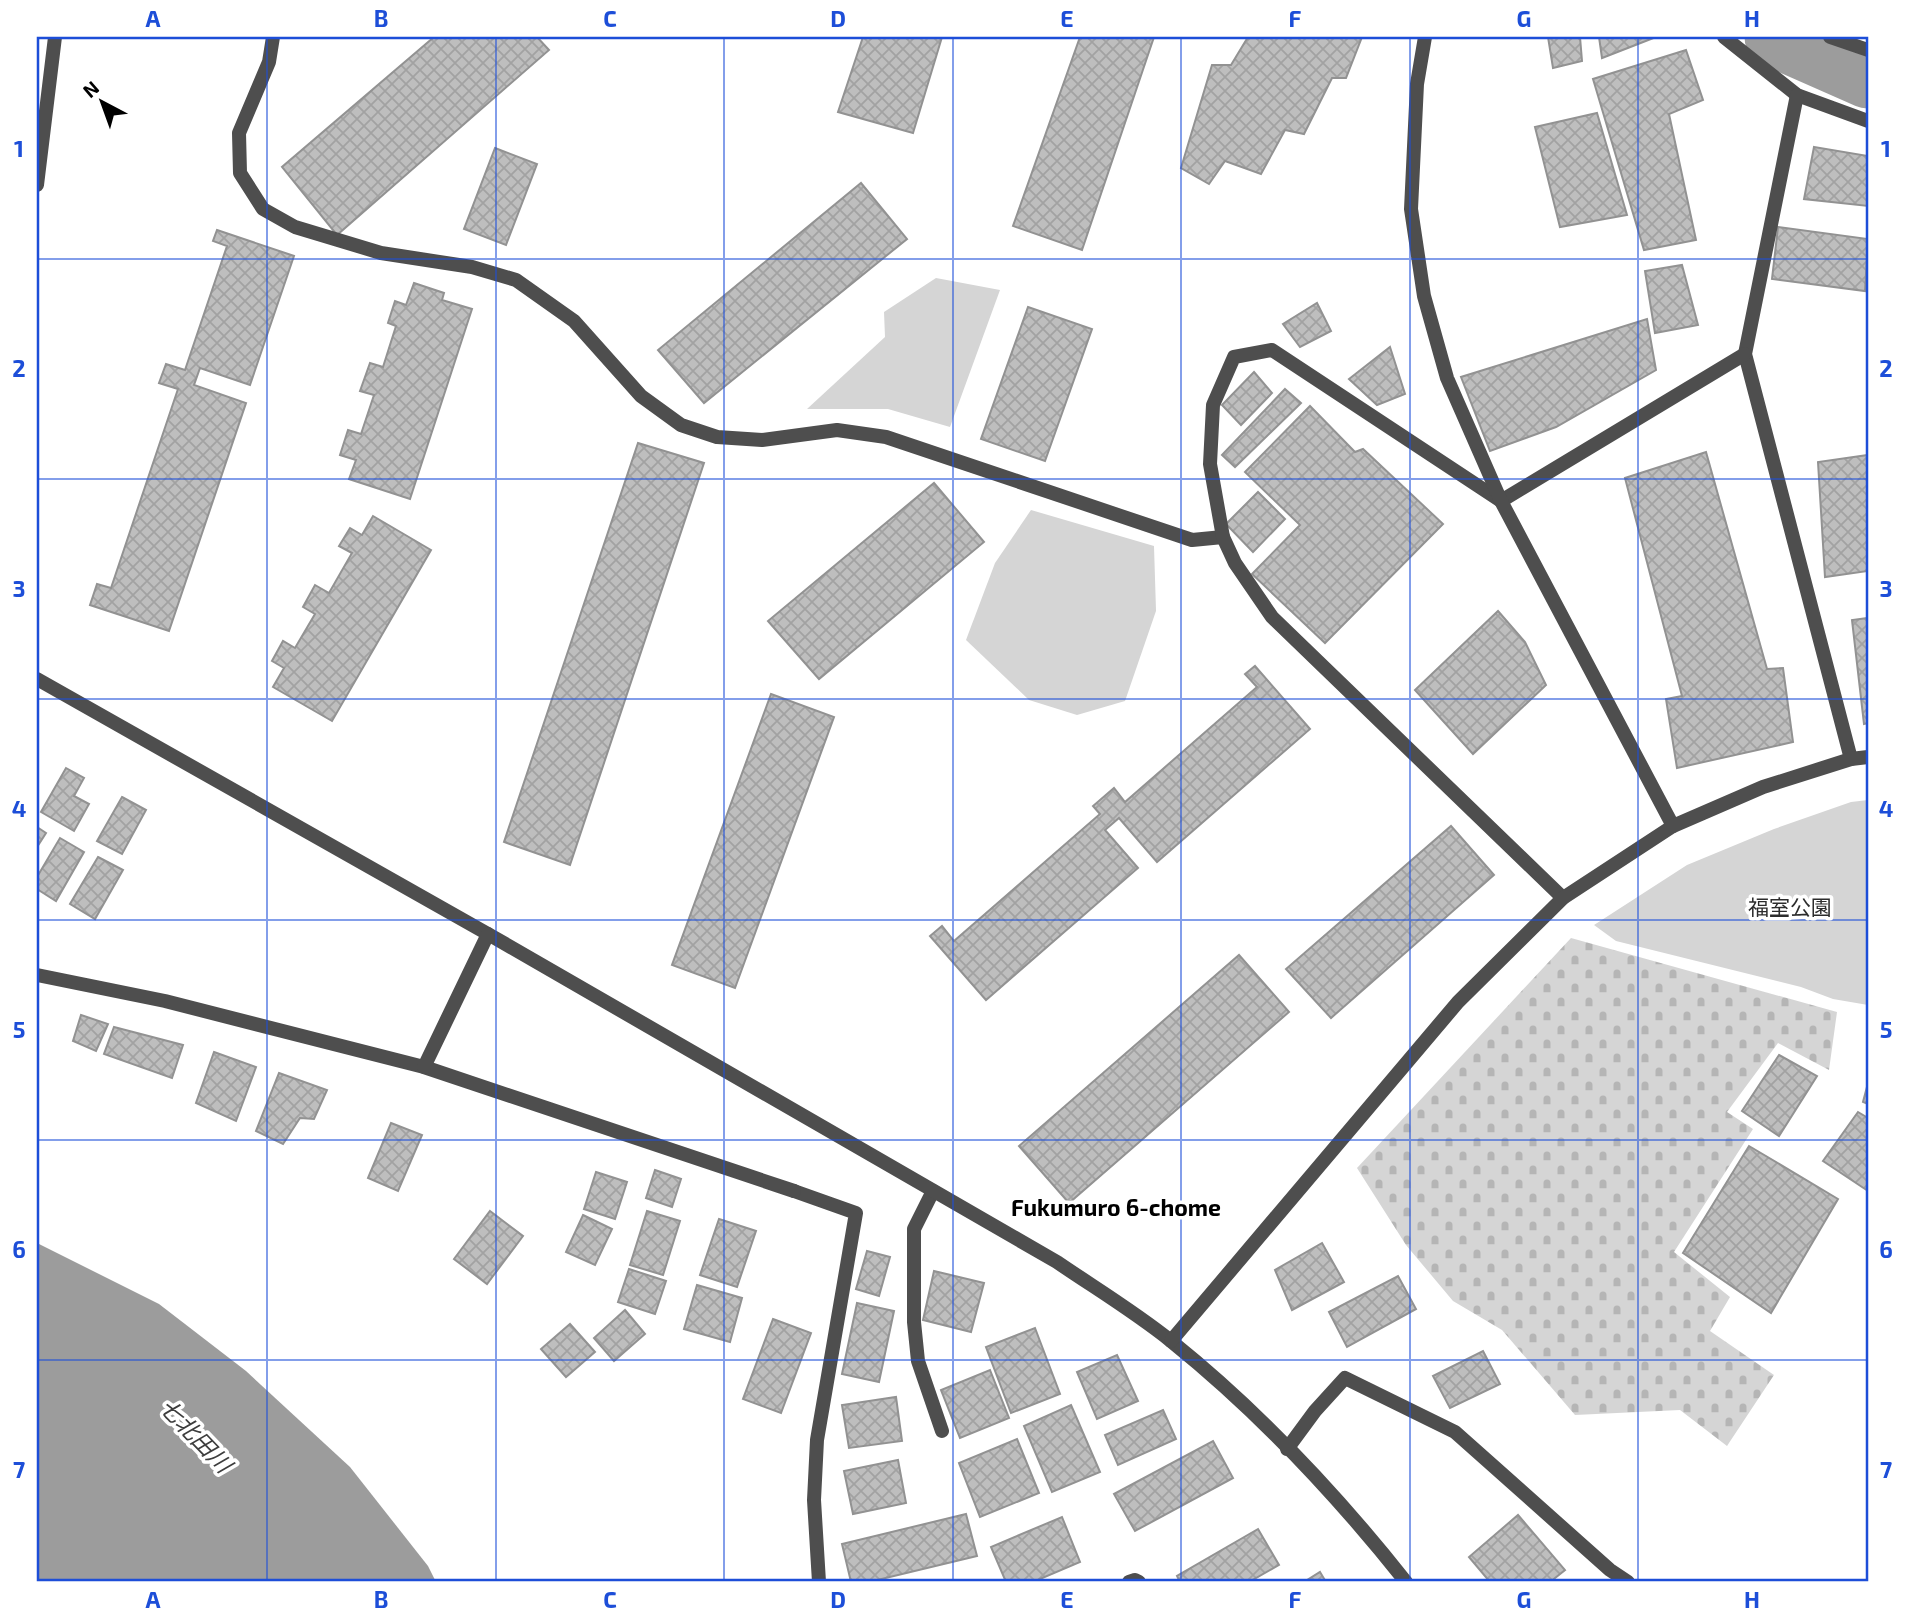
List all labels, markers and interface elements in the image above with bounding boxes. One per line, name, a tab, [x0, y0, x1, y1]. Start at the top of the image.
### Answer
text: A	[145, 4, 161, 32]
text: B	[374, 4, 388, 32]
text: C	[603, 4, 617, 32]
text: D	[830, 4, 846, 32]
text: E	[1060, 4, 1074, 32]
text: F	[1289, 4, 1302, 32]
text: G	[1517, 4, 1531, 32]
text: H	[1744, 4, 1760, 32]
north arrow	[66, 66, 136, 136]
text: N	[78, 76, 103, 102]
text: 1	[14, 134, 24, 162]
text: 1	[1881, 134, 1891, 162]
text: 2	[12, 354, 26, 382]
text: 2	[1879, 354, 1893, 382]
text: 3	[12, 574, 26, 602]
text: 3	[1879, 574, 1893, 602]
text: 4	[12, 794, 26, 822]
text: 4	[1879, 794, 1893, 822]
park label: 福室公園	[1748, 894, 1832, 919]
text: 5	[13, 1015, 25, 1043]
text: 5	[1880, 1015, 1892, 1043]
district label: Fukumuro 6-chome	[1011, 1193, 1221, 1221]
text: 6	[12, 1235, 26, 1263]
text: 6	[1879, 1235, 1893, 1263]
water label: 七北田川	[154, 1392, 240, 1480]
text: 7	[13, 1455, 25, 1483]
text: 7	[1880, 1455, 1892, 1483]
text: A	[145, 1585, 161, 1613]
text: B	[374, 1585, 388, 1613]
text: C	[603, 1585, 617, 1613]
text: D	[830, 1585, 846, 1613]
text: E	[1060, 1585, 1074, 1613]
text: F	[1289, 1585, 1302, 1613]
text: G	[1517, 1585, 1531, 1613]
text: H	[1744, 1585, 1760, 1613]

